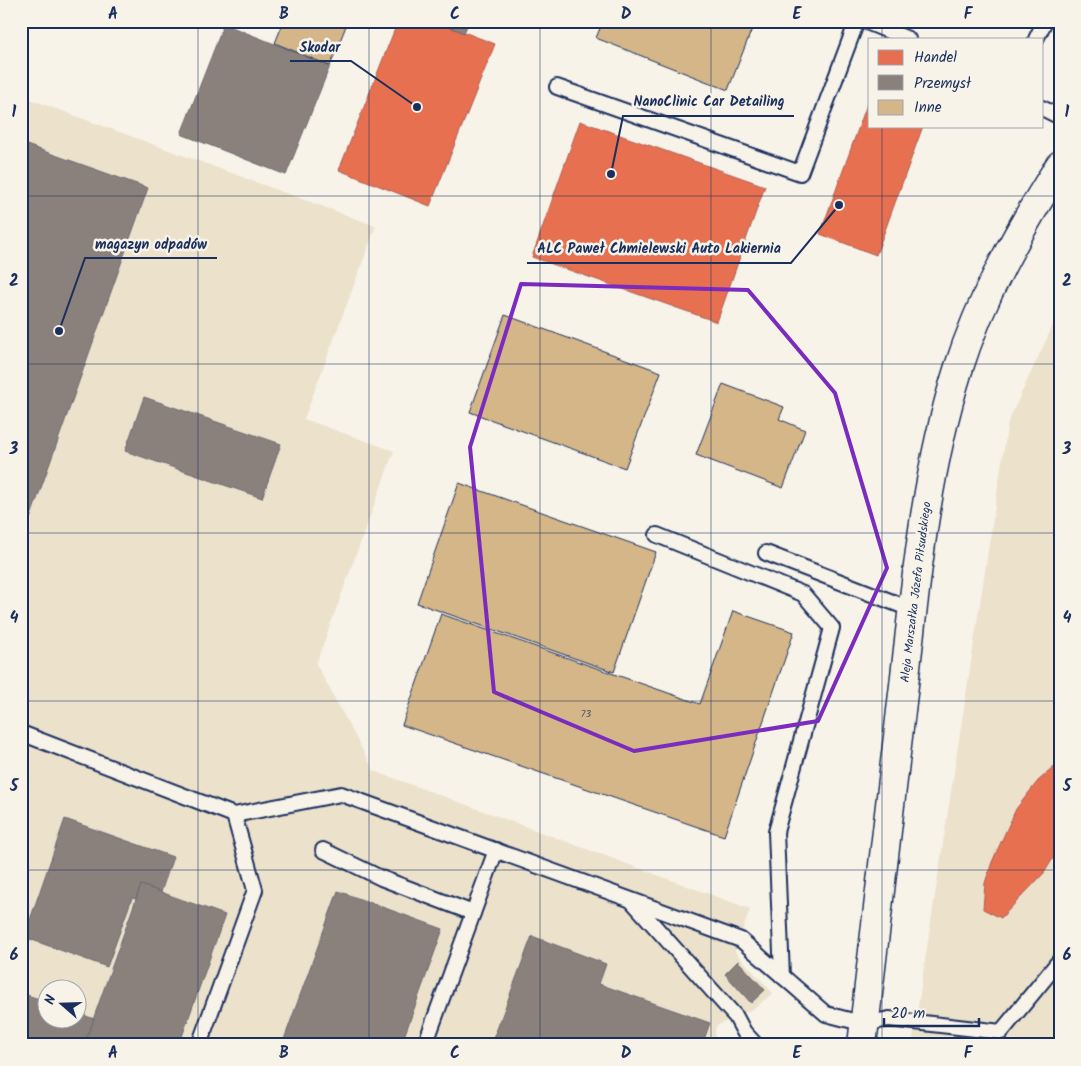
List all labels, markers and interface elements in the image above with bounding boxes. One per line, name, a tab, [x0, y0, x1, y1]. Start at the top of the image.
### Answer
text: A	[108, 2, 118, 27]
text: B	[279, 2, 289, 27]
text: C	[450, 2, 460, 27]
text: D	[621, 2, 632, 27]
text: E	[793, 2, 803, 27]
text: F	[964, 2, 974, 27]
callout: Skodar	[290, 32, 351, 61]
text: Skodar	[300, 37, 341, 59]
legend	[868, 38, 1044, 128]
text: Handel	[914, 46, 957, 70]
text: Przemysł	[914, 72, 972, 96]
callout: NanoClinic Car Detailing	[623, 87, 794, 116]
text: NanoClinic Car Detailing	[633, 91, 785, 113]
text: Inne	[914, 96, 942, 120]
text: 1	[12, 100, 17, 125]
text: 1	[1065, 100, 1070, 125]
callout: magazyn odpadów	[85, 229, 217, 258]
text: magazyn odpadów	[95, 234, 208, 256]
callout: ALC Paweł Chmielewski Auto Lakiernia	[527, 234, 791, 263]
text: ALC Paweł Chmielewski Auto Lakiernia	[537, 238, 781, 260]
text: 2	[9, 269, 19, 294]
text: 2	[1062, 269, 1072, 294]
text: 3	[9, 437, 19, 462]
text: 3	[1062, 437, 1072, 462]
street label: Aleja Marszałka Józefa Piłsudskiego	[895, 501, 937, 683]
text: 4	[10, 606, 19, 631]
text: 4	[1063, 606, 1072, 631]
house number: 73	[581, 706, 591, 722]
text: 5	[9, 774, 20, 799]
text: 5	[1062, 774, 1073, 799]
text: 6	[10, 943, 19, 968]
text: 6	[1063, 943, 1072, 968]
north arrow	[38, 978, 88, 1028]
text: N	[39, 992, 63, 1008]
scale bar	[884, 996, 978, 1028]
text: 20 m	[891, 1002, 925, 1026]
text: A	[108, 1041, 118, 1066]
text: B	[279, 1041, 289, 1066]
text: C	[450, 1041, 460, 1066]
text: D	[621, 1041, 632, 1066]
text: E	[793, 1041, 803, 1066]
text: F	[964, 1041, 974, 1066]

